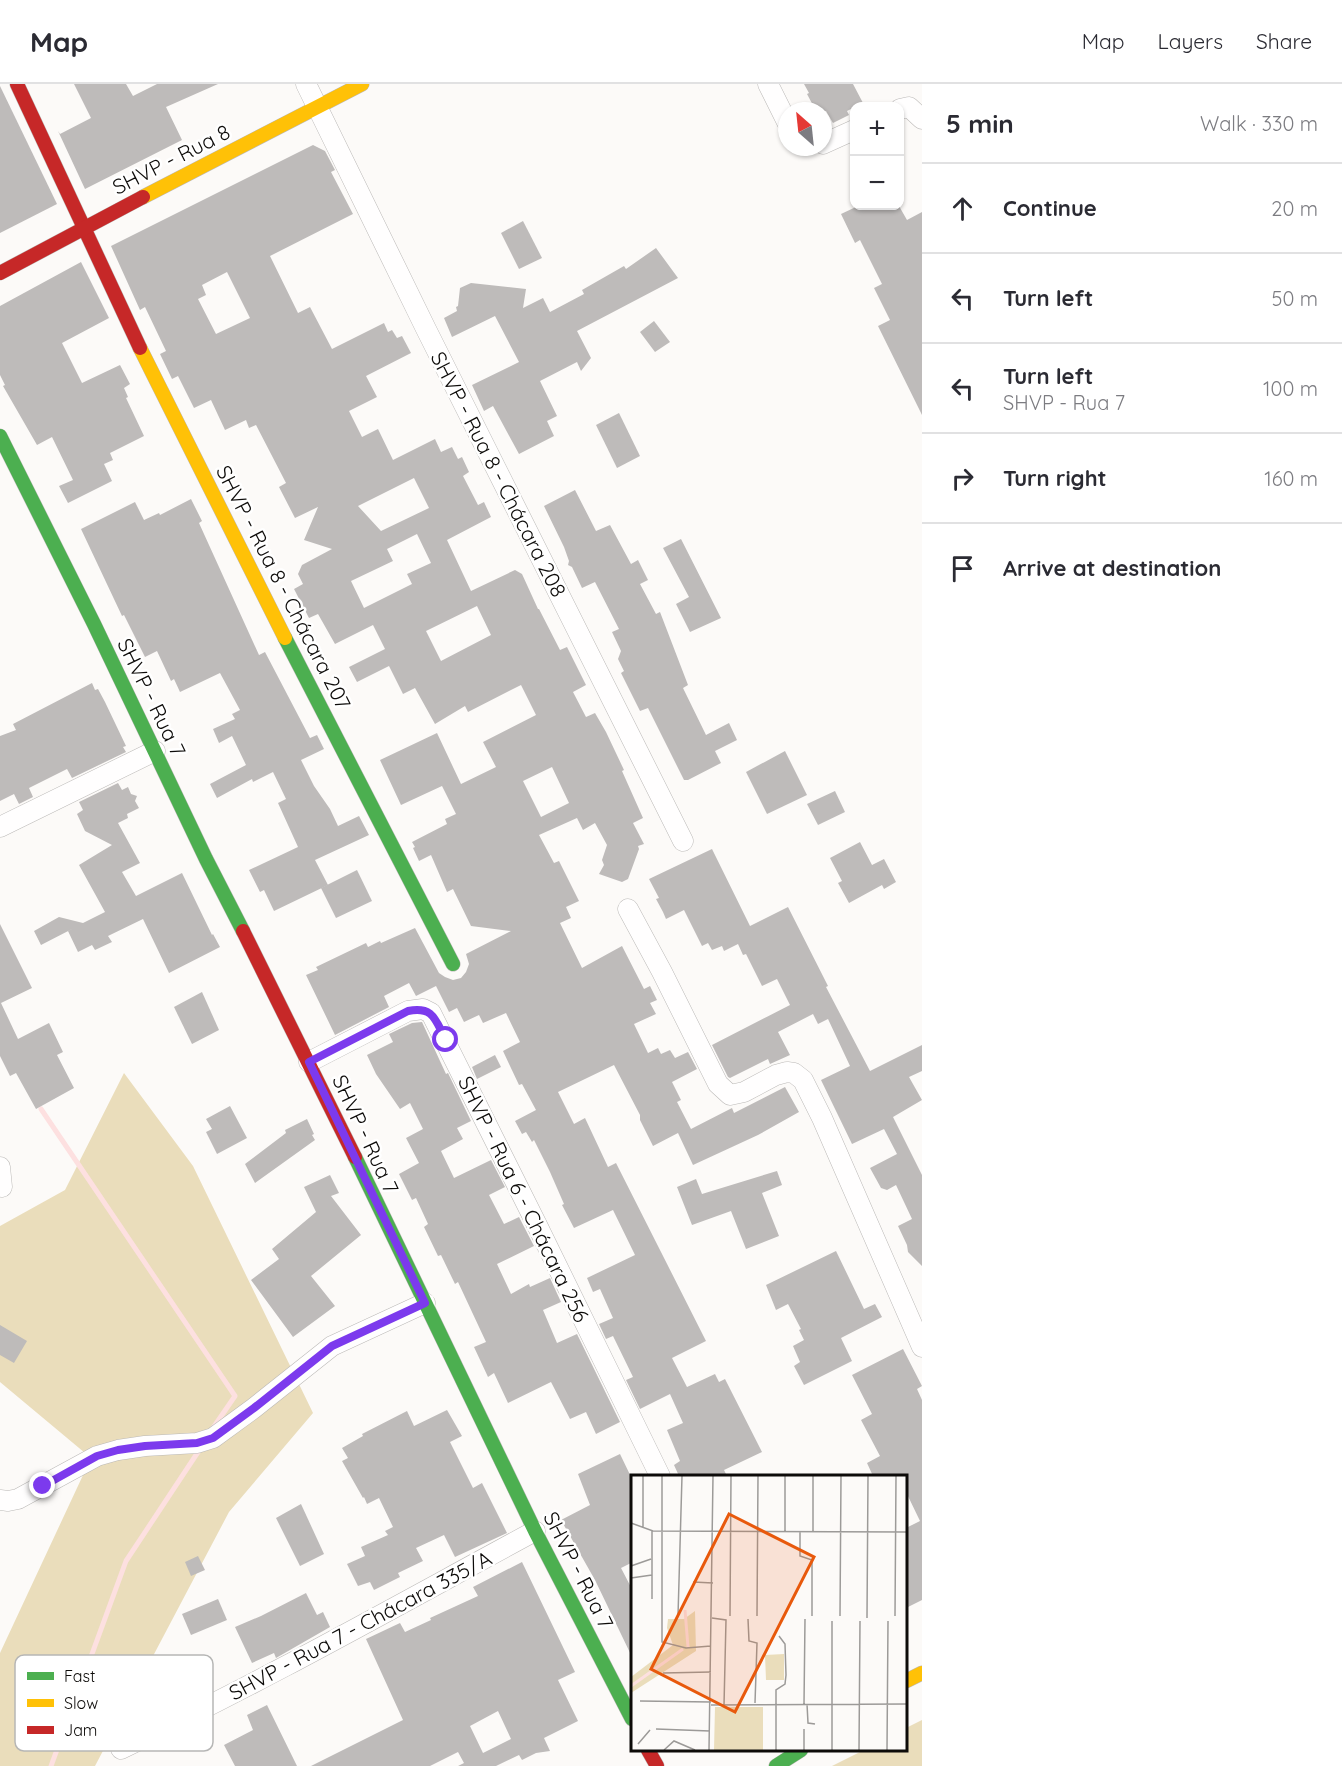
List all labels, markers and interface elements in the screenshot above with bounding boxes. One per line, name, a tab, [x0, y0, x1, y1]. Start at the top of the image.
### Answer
text: Map	[30, 24, 88, 59]
text: Map	[1082, 28, 1125, 54]
text: Layers	[1158, 28, 1223, 54]
text: Share	[1256, 28, 1312, 54]
north arrow	[778, 102, 832, 156]
map controls	[850, 102, 904, 210]
button: +	[850, 102, 904, 156]
text: 5 min	[946, 107, 1014, 140]
text: Walk · 330 m	[1200, 111, 1318, 136]
street label: SHVP - Rua 8	[108, 118, 234, 200]
button: −	[850, 156, 904, 210]
icon: ahead	[946, 192, 979, 225]
text: Continue	[1003, 194, 1097, 222]
text: 20 m	[1271, 196, 1318, 221]
icon: left	[946, 282, 979, 315]
text: Turn left	[1003, 284, 1093, 312]
text: 50 m	[1272, 286, 1318, 311]
street label: SHVP - Rua 8 - Chácara 208	[426, 347, 572, 601]
text: Turn left	[1003, 362, 1093, 390]
icon: left	[946, 372, 979, 405]
text: 100 m	[1263, 376, 1318, 401]
text: SHVP - Rua 7	[1003, 390, 1125, 415]
street label: SHVP - Rua 8 - Chácara 207	[211, 461, 357, 714]
icon: right	[946, 462, 979, 495]
text: Turn right	[1003, 464, 1107, 492]
text: 160 m	[1264, 466, 1318, 491]
icon: arrive	[946, 552, 979, 585]
text: Arrive at destination	[1003, 554, 1221, 582]
street label: SHVP - Rua 7	[112, 634, 192, 760]
route start	[432, 1026, 458, 1052]
street label: SHVP - Rua 7	[327, 1070, 405, 1198]
street label: SHVP - Rua 6 - Chácara 256	[453, 1072, 595, 1326]
route end	[29, 1472, 55, 1498]
inset map	[631, 1475, 907, 1751]
street label: SHVP - Rua 7	[538, 1507, 620, 1633]
street label: SHVP - Rua 7 - Chácara 335/A	[224, 1545, 496, 1705]
legend	[15, 1655, 213, 1751]
text: Fast	[64, 1666, 95, 1686]
text: Slow	[64, 1693, 98, 1713]
text: Jam	[64, 1720, 97, 1740]

